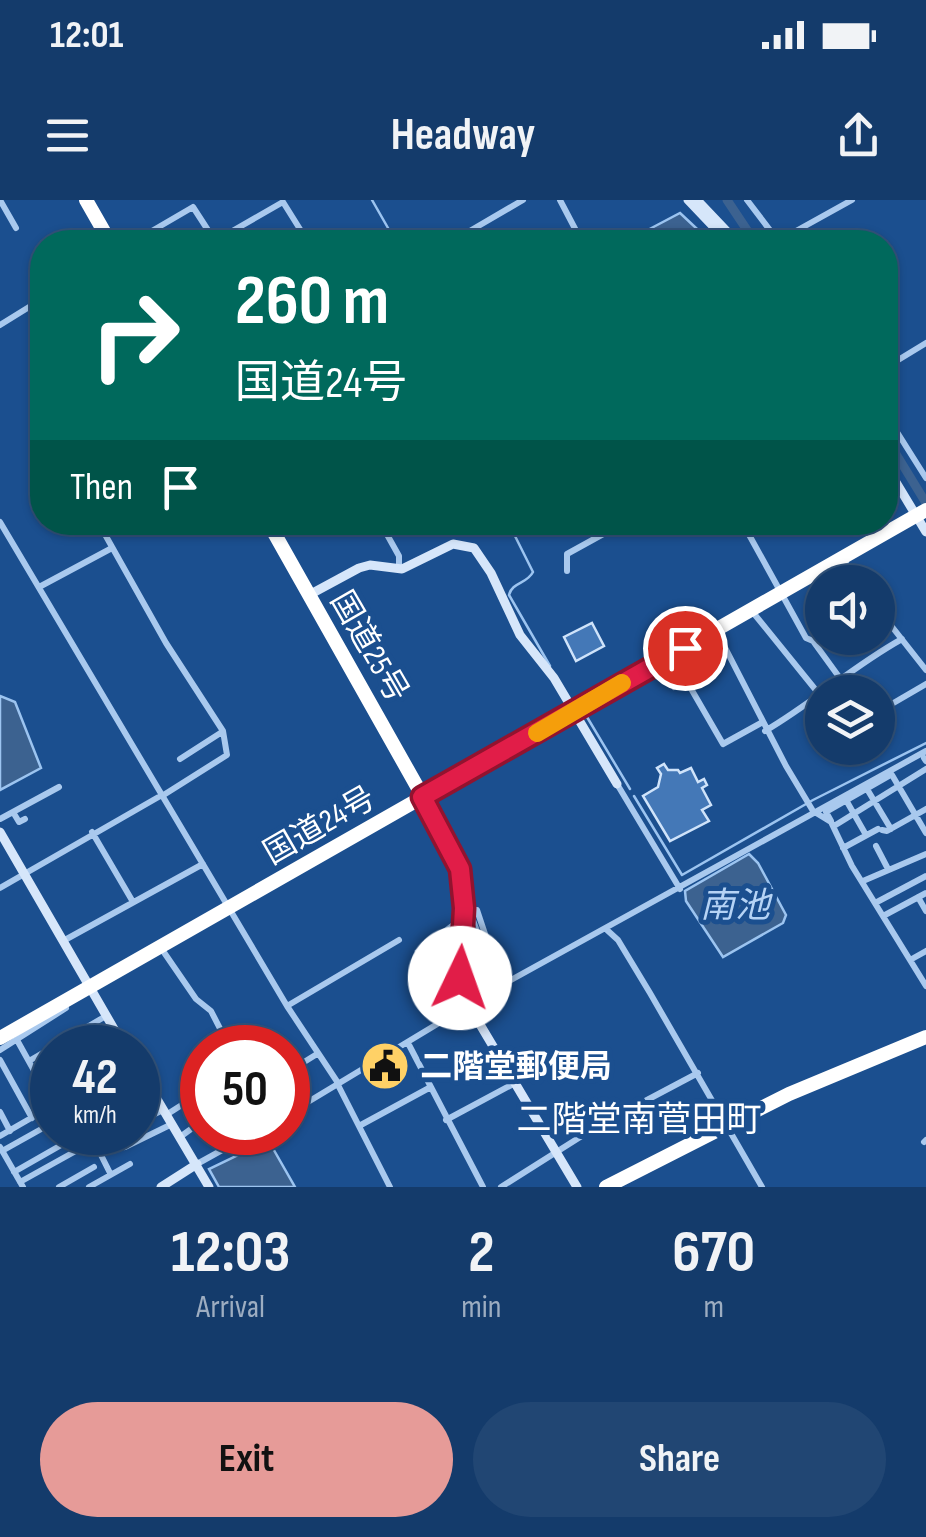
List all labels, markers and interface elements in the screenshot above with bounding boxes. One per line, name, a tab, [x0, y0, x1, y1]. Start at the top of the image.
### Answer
text: 12:01	[50, 13, 123, 58]
icon: menu	[40, 108, 95, 163]
text: Headway	[391, 108, 535, 163]
icon: share	[831, 108, 886, 163]
text: 260 m	[235, 260, 389, 344]
icon: right	[70, 270, 200, 400]
text: 国道24号	[235, 356, 407, 411]
icon: arrive	[153, 460, 208, 515]
text: Then	[70, 465, 133, 510]
map controls	[805, 565, 895, 765]
button: sound	[805, 565, 895, 655]
street label: 国道25号	[321, 584, 416, 709]
pin	[643, 606, 728, 691]
icon: arrive	[658, 621, 713, 676]
button: layers	[805, 675, 895, 765]
street label: 国道24号	[257, 779, 382, 874]
water label: 南池	[700, 885, 773, 928]
position arrow	[408, 926, 512, 1030]
speed limit sign: 50	[180, 1025, 310, 1155]
public building icon: 二階堂郵便局	[359, 1040, 411, 1092]
text: 42	[72, 1048, 118, 1108]
place label: 二階堂郵便局	[420, 1048, 612, 1087]
district label: 二階堂南菅田町	[516, 1099, 762, 1142]
text: km/h	[73, 1100, 117, 1131]
text: 12:03	[171, 1217, 290, 1289]
text: 2	[468, 1217, 494, 1289]
text: 670	[672, 1217, 755, 1289]
text: Arrival	[196, 1288, 265, 1327]
text: min	[461, 1288, 501, 1327]
text: m	[703, 1288, 724, 1327]
button: Exit	[40, 1402, 453, 1517]
button: Share	[473, 1402, 886, 1517]

